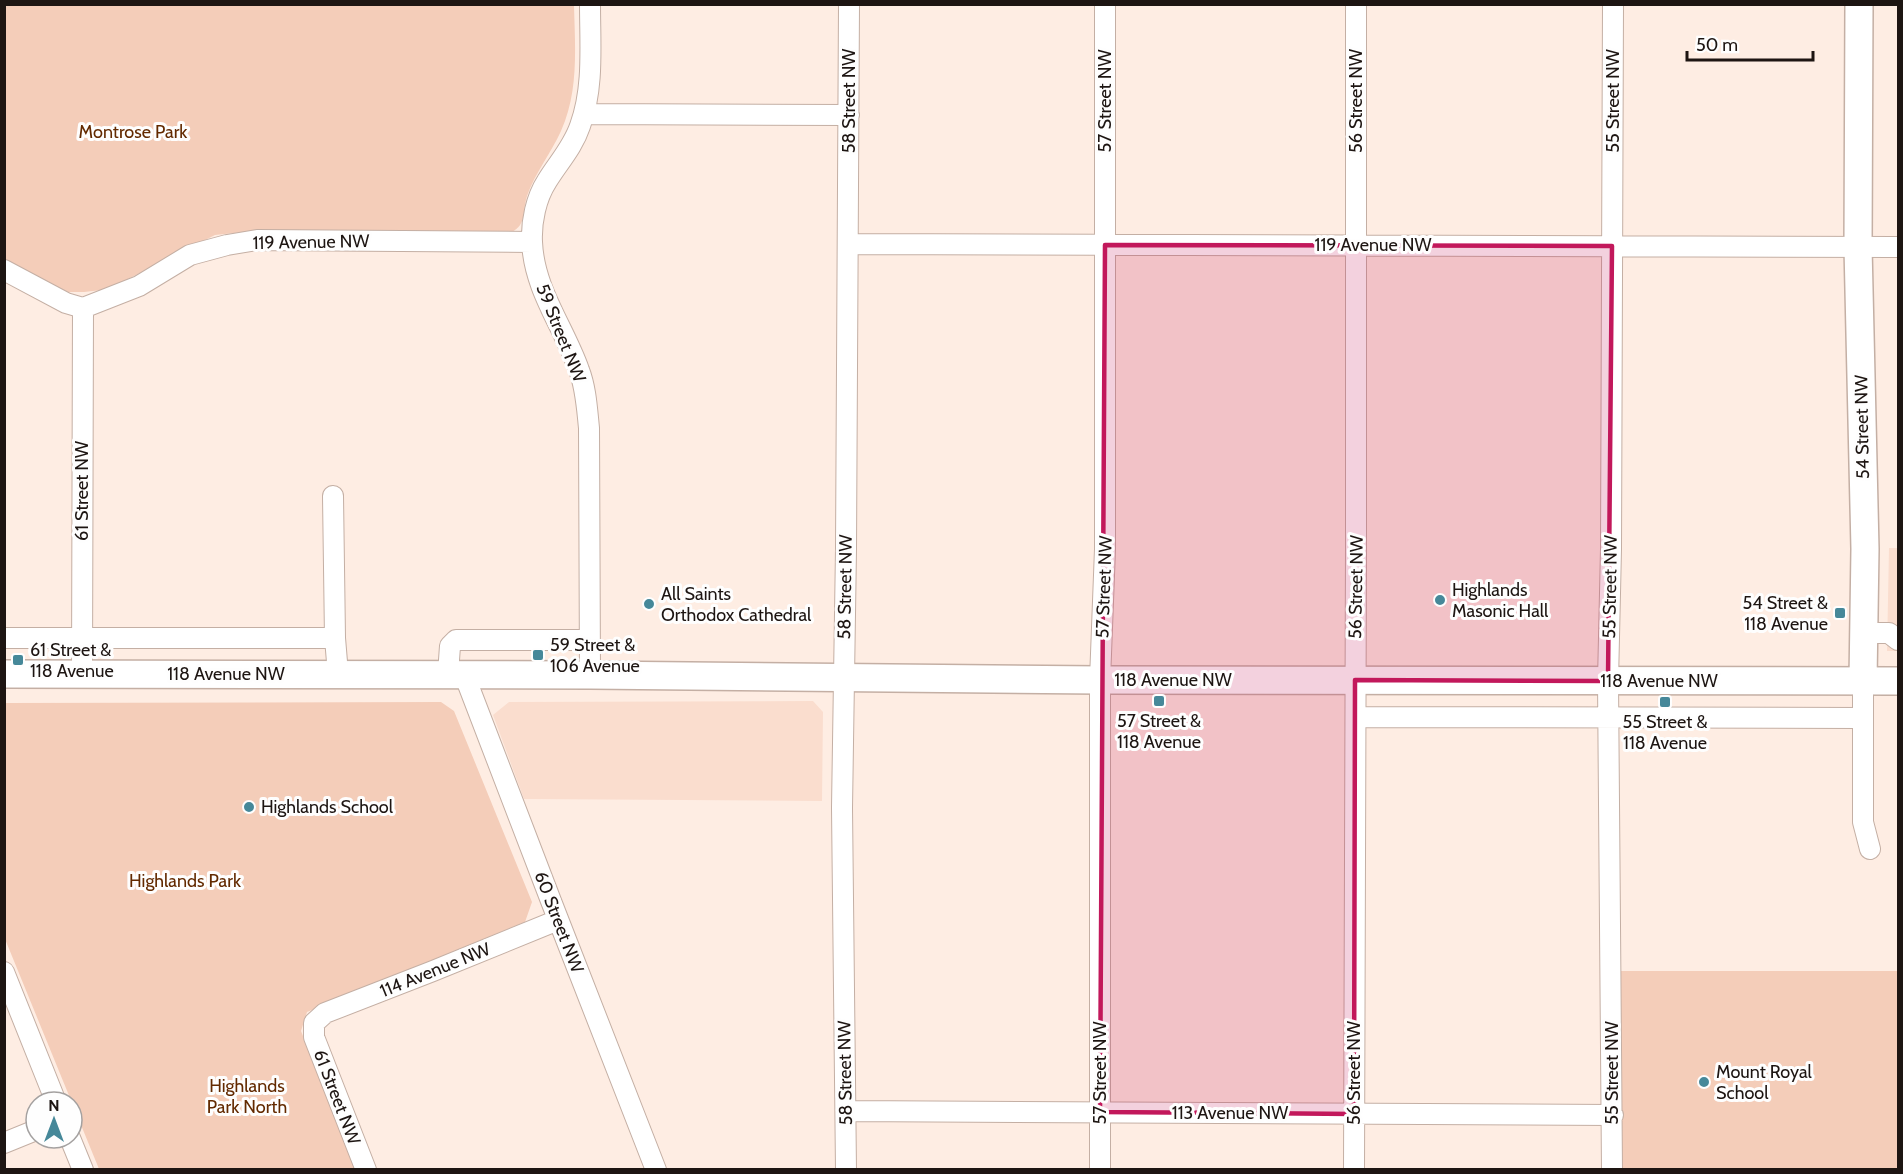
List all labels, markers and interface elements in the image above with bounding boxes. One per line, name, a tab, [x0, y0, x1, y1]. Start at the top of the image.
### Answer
scale bar	[1687, 24, 1813, 62]
text: 50 m	[1696, 34, 1738, 56]
street label: 58 Street NW	[838, 49, 860, 153]
street label: 56 Street NW	[1345, 49, 1367, 153]
street label: 55 Street NW	[1602, 49, 1624, 153]
street label: 57 Street NW	[1094, 50, 1116, 152]
park label: Montrose Park	[79, 121, 188, 143]
street label: 119 Avenue NW	[252, 230, 370, 254]
street label: 119 Avenue NW	[1315, 234, 1431, 256]
street label: 59 Street NW	[531, 281, 591, 385]
street label: 54 Street NW	[1850, 375, 1874, 479]
street label: 61 Street NW	[71, 441, 93, 541]
street label: 58 Street NW	[833, 534, 857, 640]
street label: 57 Street NW	[1091, 535, 1117, 639]
street label: 56 Street NW	[1344, 535, 1368, 639]
street label: 55 Street NW	[1598, 535, 1622, 639]
place label: Highlands Masonic Hall	[1452, 579, 1549, 622]
place label: All Saints Orthodox Cathedral	[661, 583, 812, 626]
place label: 54 Street & 118 Avenue	[1742, 592, 1828, 635]
marker: Highlands Masonic Hall	[1433, 593, 1447, 607]
marker: All Saints Orthodox Cathedral	[642, 597, 656, 611]
marker: 54 Street & 118 Avenue	[1833, 606, 1847, 620]
place label: 59 Street & 106 Avenue	[550, 634, 640, 677]
place label: 61 Street & 118 Avenue	[30, 639, 114, 682]
marker: 59 Street & 106 Avenue	[531, 648, 545, 662]
marker: 61 Street & 118 Avenue	[11, 653, 25, 667]
street label: 118 Avenue NW	[167, 663, 285, 685]
street label: 118 Avenue NW	[1114, 669, 1232, 691]
street label: 118 Avenue NW	[1600, 670, 1718, 692]
marker: 57 Street & 118 Avenue	[1152, 694, 1166, 708]
marker: 55 Street & 118 Avenue	[1658, 695, 1672, 709]
place label: 57 Street & 118 Avenue	[1117, 710, 1201, 753]
place label: 55 Street & 118 Avenue	[1623, 711, 1707, 754]
place label: Highlands School	[261, 796, 394, 818]
marker: Highlands School	[242, 800, 256, 814]
street label: 60 Street NW	[530, 868, 588, 976]
park label: Highlands Park	[129, 870, 242, 892]
street label: 114 Avenue NW	[377, 938, 493, 1002]
street label: 58 Street NW	[833, 1020, 857, 1126]
street label: 56 Street NW	[1343, 1021, 1365, 1125]
street label: 55 Street NW	[1601, 1021, 1623, 1125]
street label: 57 Street NW	[1089, 1022, 1111, 1124]
street label: 61 Street NW	[309, 1046, 365, 1148]
place label: Mount Royal School	[1716, 1061, 1813, 1104]
park label: Highlands Park North	[207, 1075, 287, 1118]
marker: Mount Royal School	[1697, 1075, 1711, 1089]
north arrow	[24, 1090, 84, 1150]
text: N	[48, 1096, 60, 1115]
street label: 113 Avenue NW	[1172, 1102, 1288, 1124]

